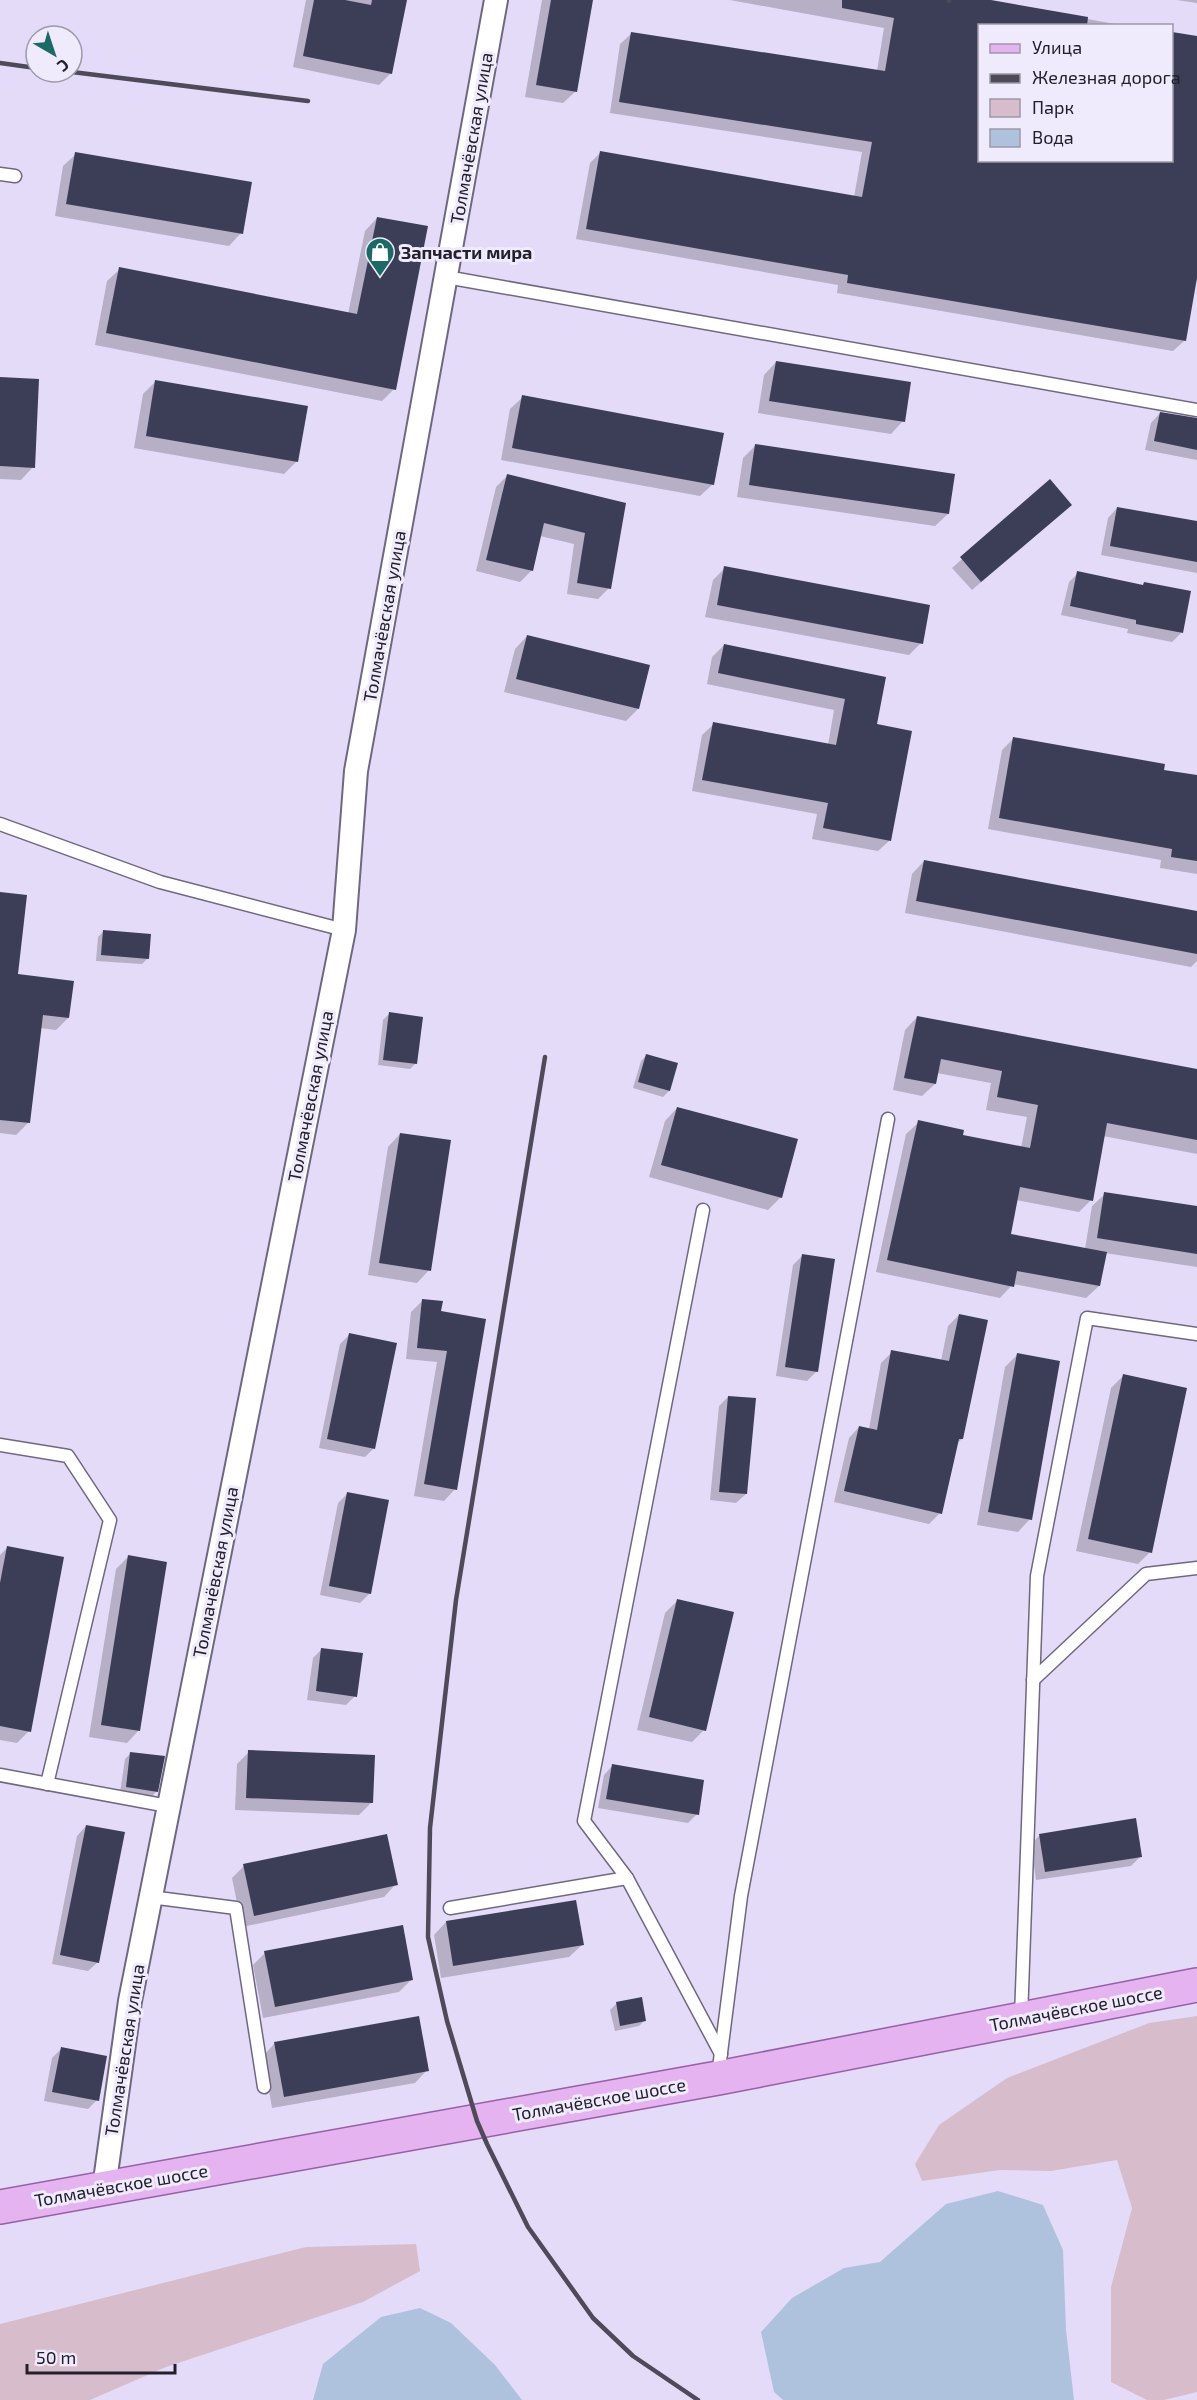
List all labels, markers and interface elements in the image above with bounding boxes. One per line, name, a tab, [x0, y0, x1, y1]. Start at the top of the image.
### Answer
north arrow	[24, 24, 84, 84]
legend	[978, 24, 1173, 162]
text: Улица	[1032, 36, 1082, 58]
street label: Толмачёвская улица	[445, 50, 497, 226]
text: С	[54, 56, 73, 76]
text: Железная дорога	[1032, 66, 1181, 88]
text: Парк	[1032, 96, 1074, 118]
text: Вода	[1032, 126, 1074, 148]
shop icon: Запчасти мира	[364, 236, 396, 278]
place label: Запчасти мира	[401, 241, 532, 263]
street label: Толмачёвская улица	[358, 528, 410, 704]
street label: Толмачёвская улица	[283, 1009, 337, 1183]
street label: Толмачёвская улица	[188, 1485, 242, 1659]
street label: Толмачёвская улица	[100, 1962, 148, 2138]
street label: Толмачёвское шоссе	[988, 1980, 1164, 2036]
street label: Толмачёвское шоссе	[511, 2073, 687, 2125]
street label: Толмачёвское шоссе	[33, 2159, 209, 2211]
scale bar	[27, 2337, 176, 2375]
text: 50 m	[36, 2346, 76, 2368]

